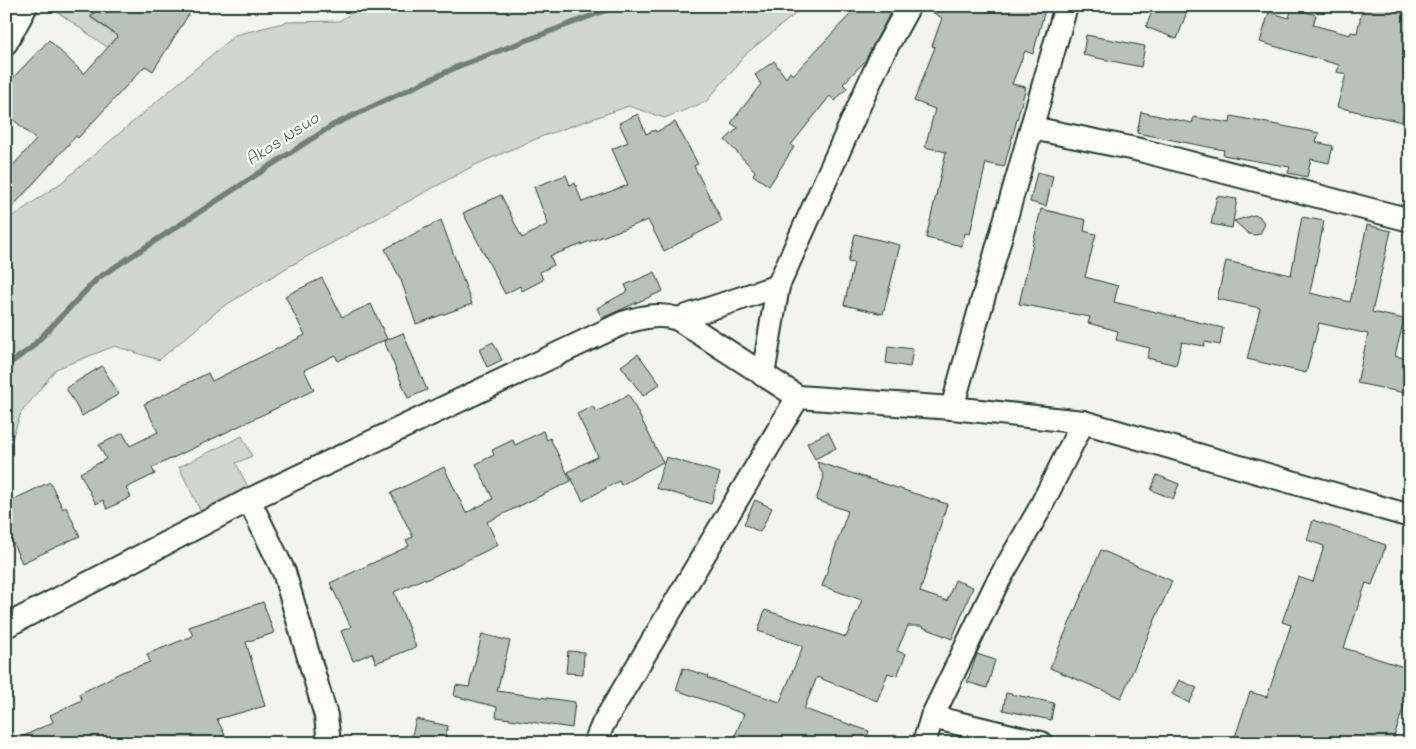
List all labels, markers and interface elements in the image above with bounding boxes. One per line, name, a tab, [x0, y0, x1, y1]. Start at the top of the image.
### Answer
water label: Akos Nsuo	[241, 106, 325, 173]

